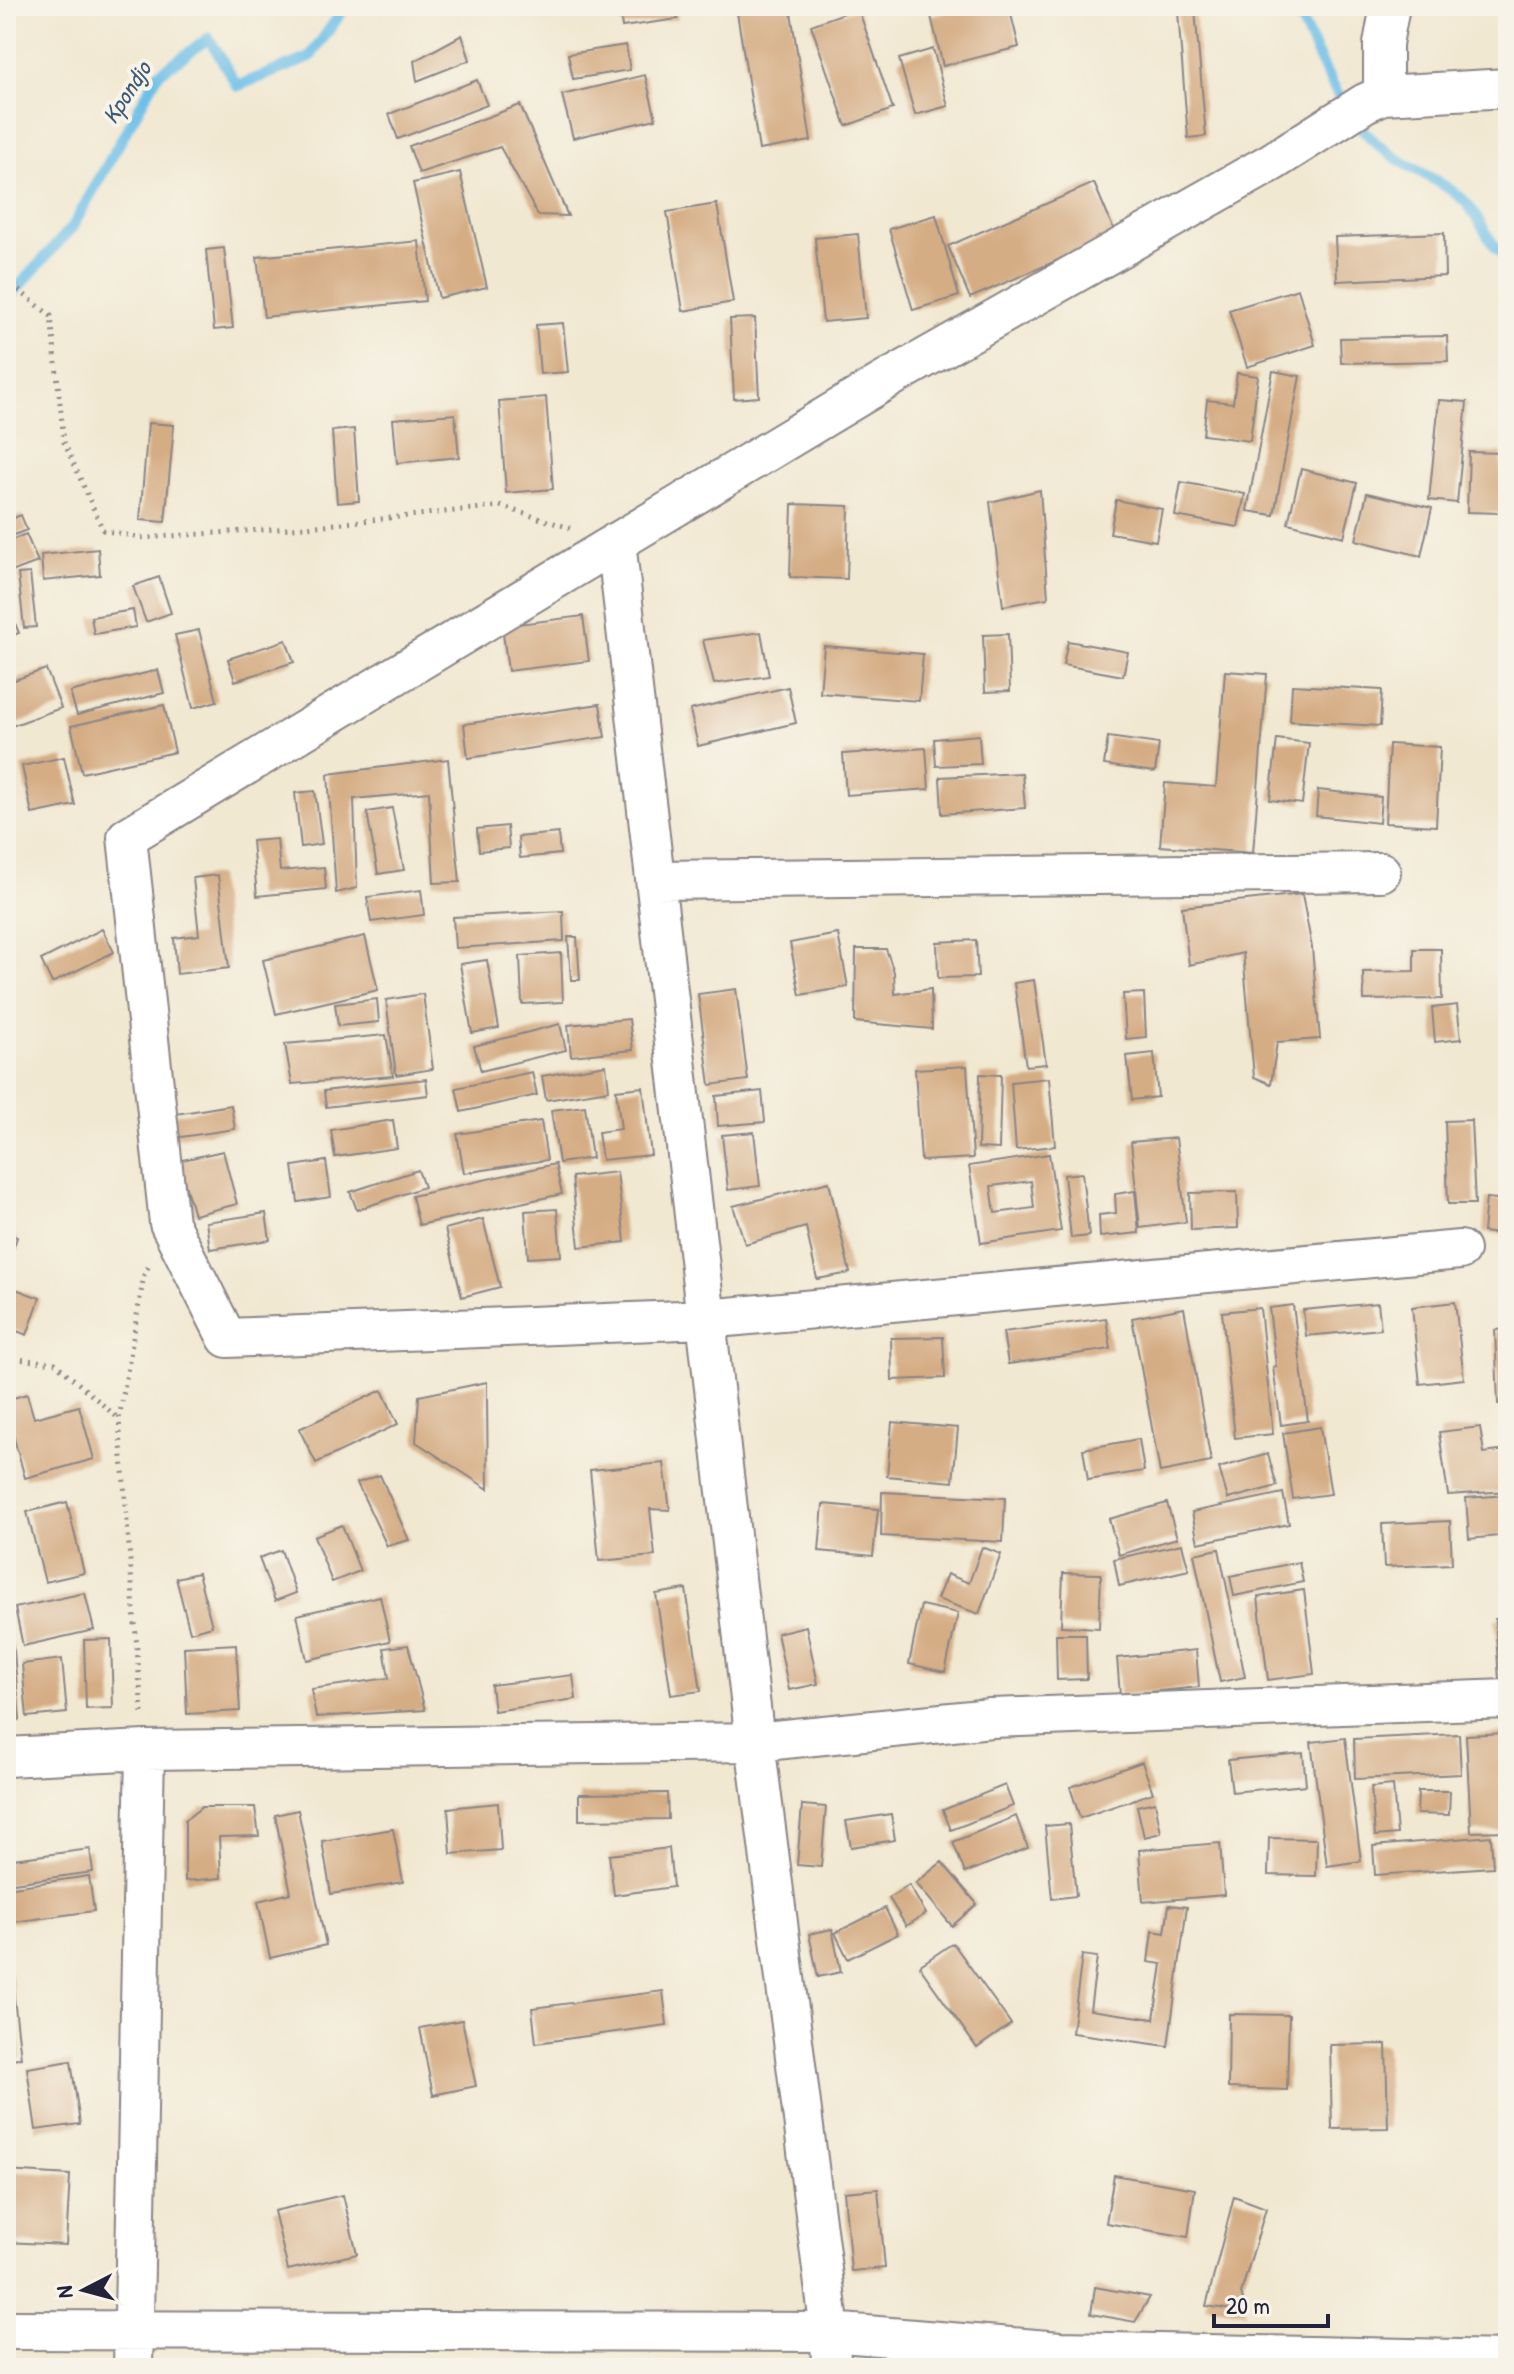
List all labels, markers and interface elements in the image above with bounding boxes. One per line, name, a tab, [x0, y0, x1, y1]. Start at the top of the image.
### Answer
water label: Kpondjo	[94, 53, 160, 130]
north arrow	[44, 2250, 124, 2330]
scale bar	[1214, 2278, 1328, 2328]
text: N	[49, 2284, 80, 2299]
text: 20 m	[1226, 2289, 1270, 2321]

